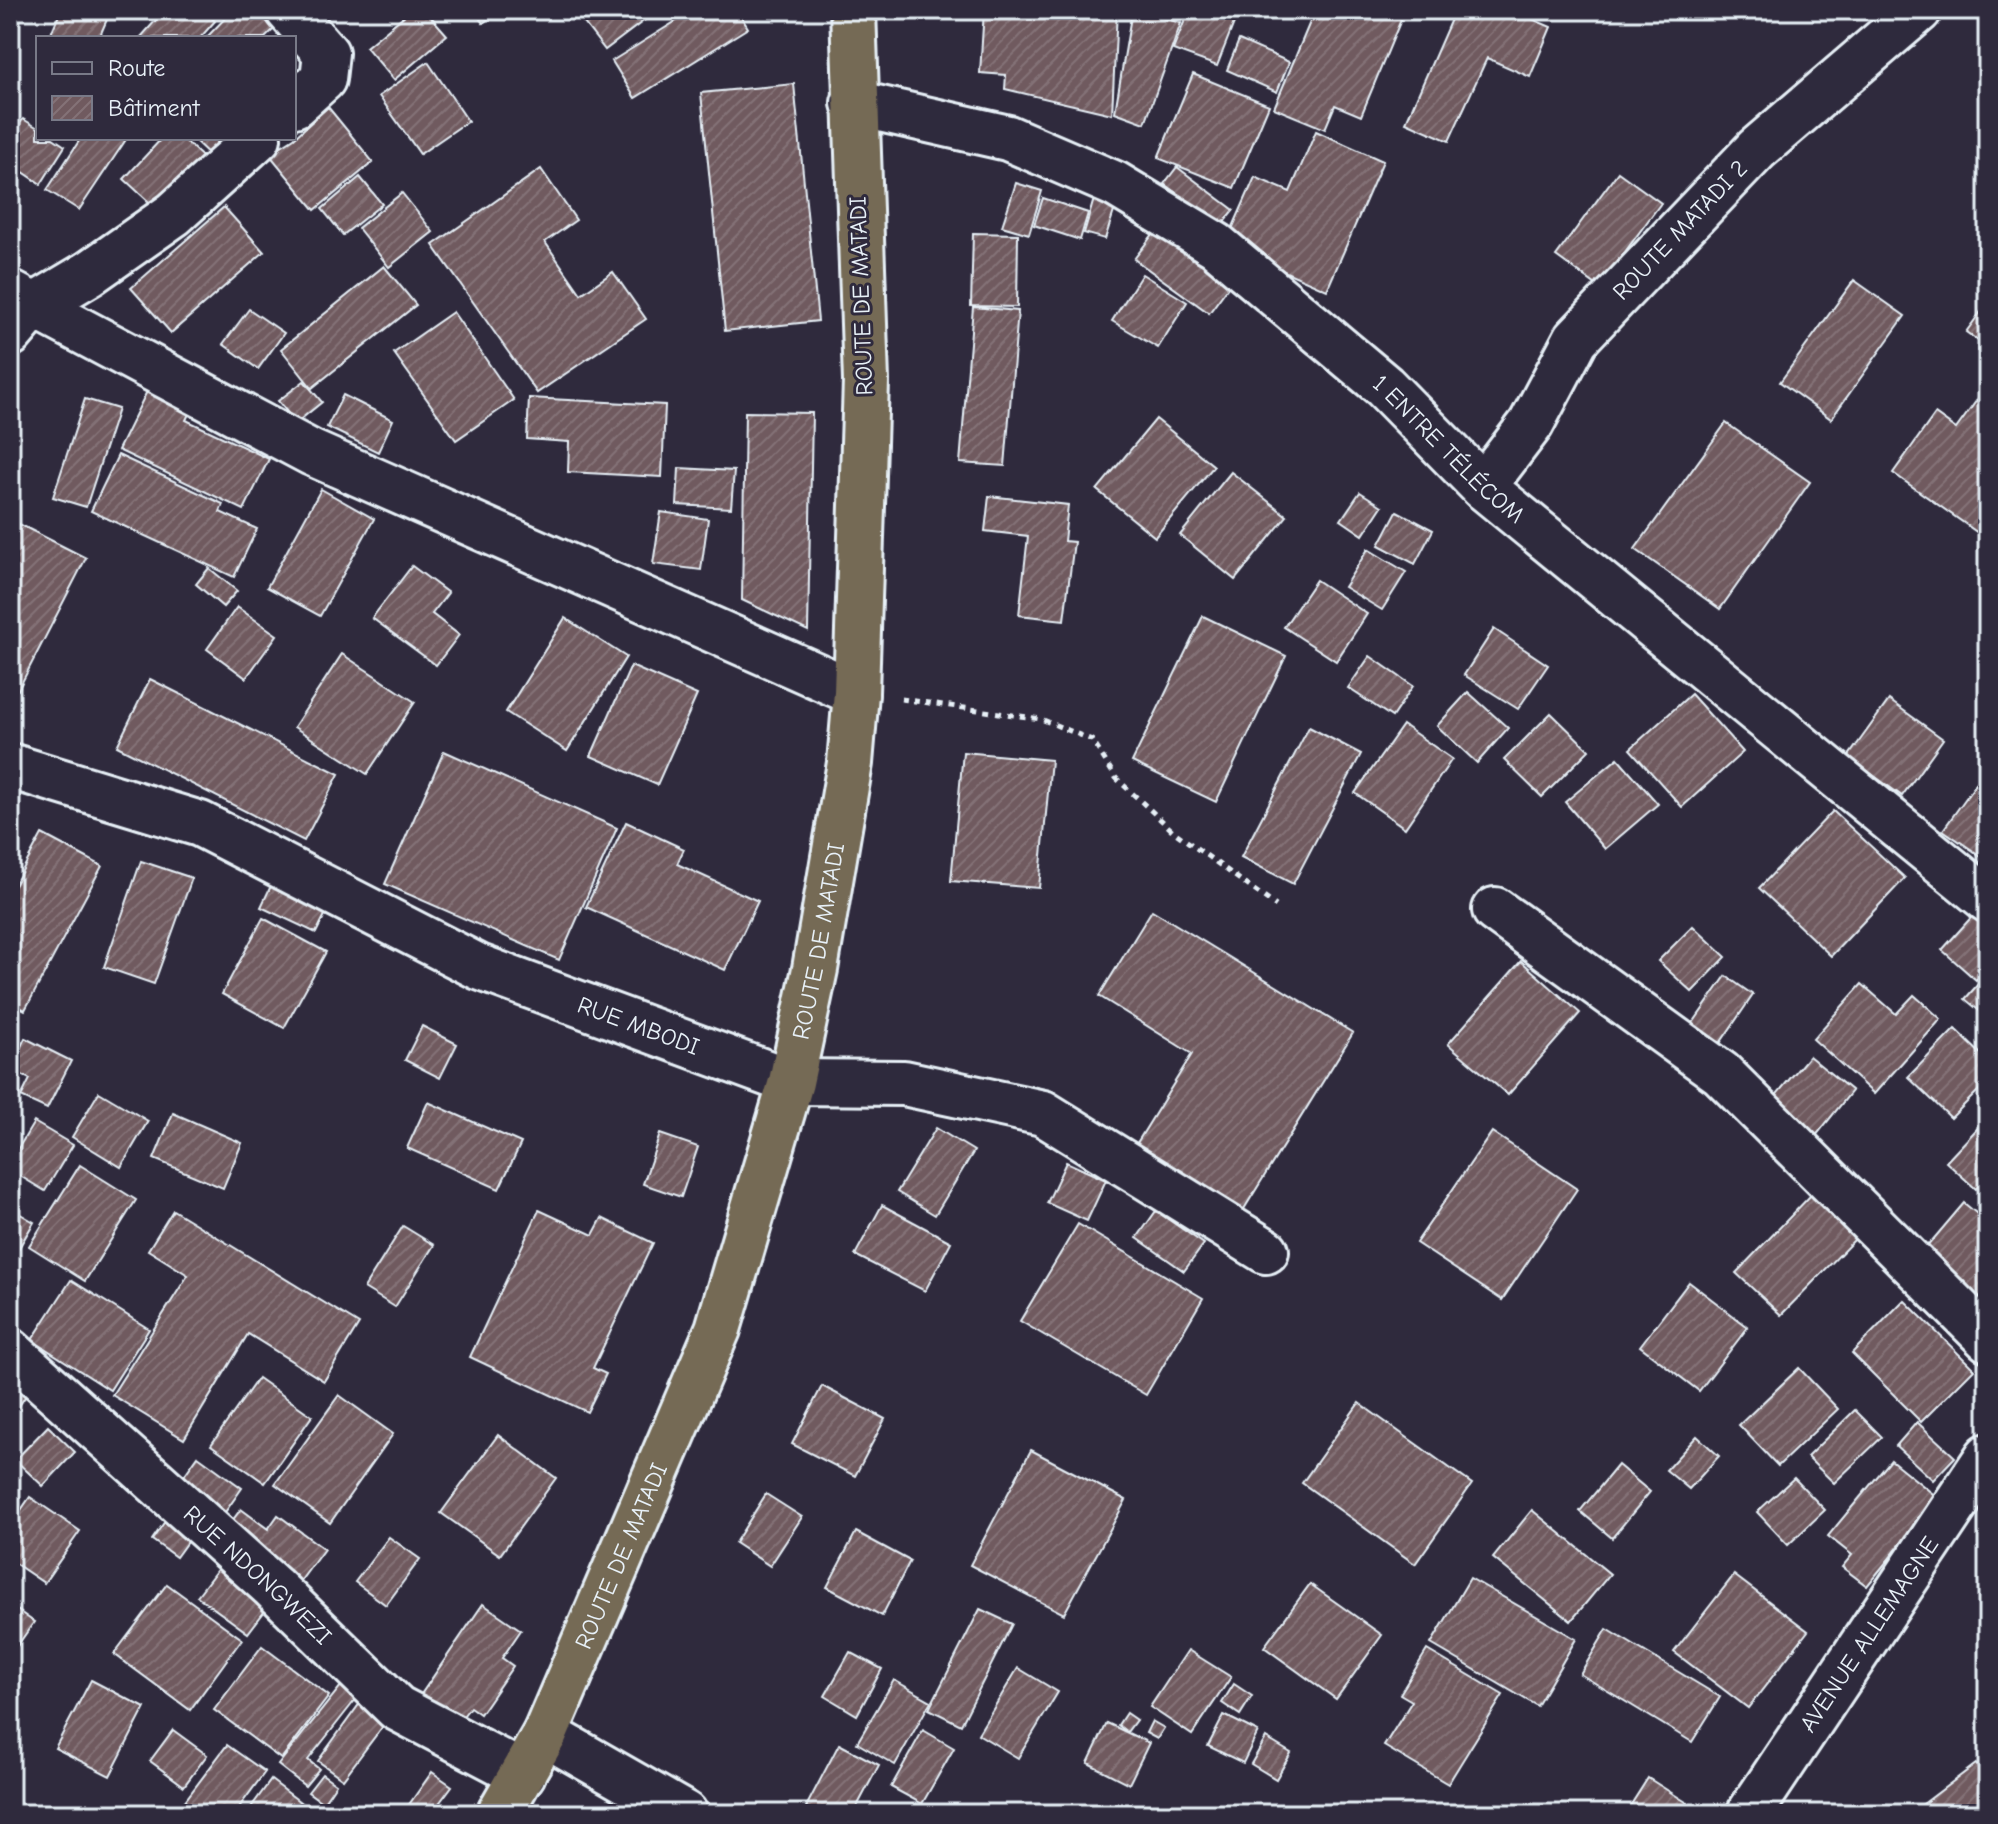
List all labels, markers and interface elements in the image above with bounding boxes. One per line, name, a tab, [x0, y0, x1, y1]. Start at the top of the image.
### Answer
legend	[36, 36, 296, 140]
text: Route	[108, 54, 165, 82]
text: Bâtiment	[108, 94, 201, 122]
street label: ROUTE MATADI 2	[1607, 154, 1753, 306]
street label: ROUTE DE MATADI	[844, 196, 878, 396]
street label: 1 ENTRE TÉLÉCOM	[1367, 369, 1530, 529]
street label: ROUTE DE MATADI	[786, 840, 850, 1042]
street label: RUE MBODI	[574, 991, 703, 1061]
street label: ROUTE DE MATADI	[569, 1459, 673, 1653]
street label: RUE NDONGWEZI	[178, 1500, 337, 1650]
street label: AVENUE ALLEMAGNE	[1794, 1531, 1944, 1737]

